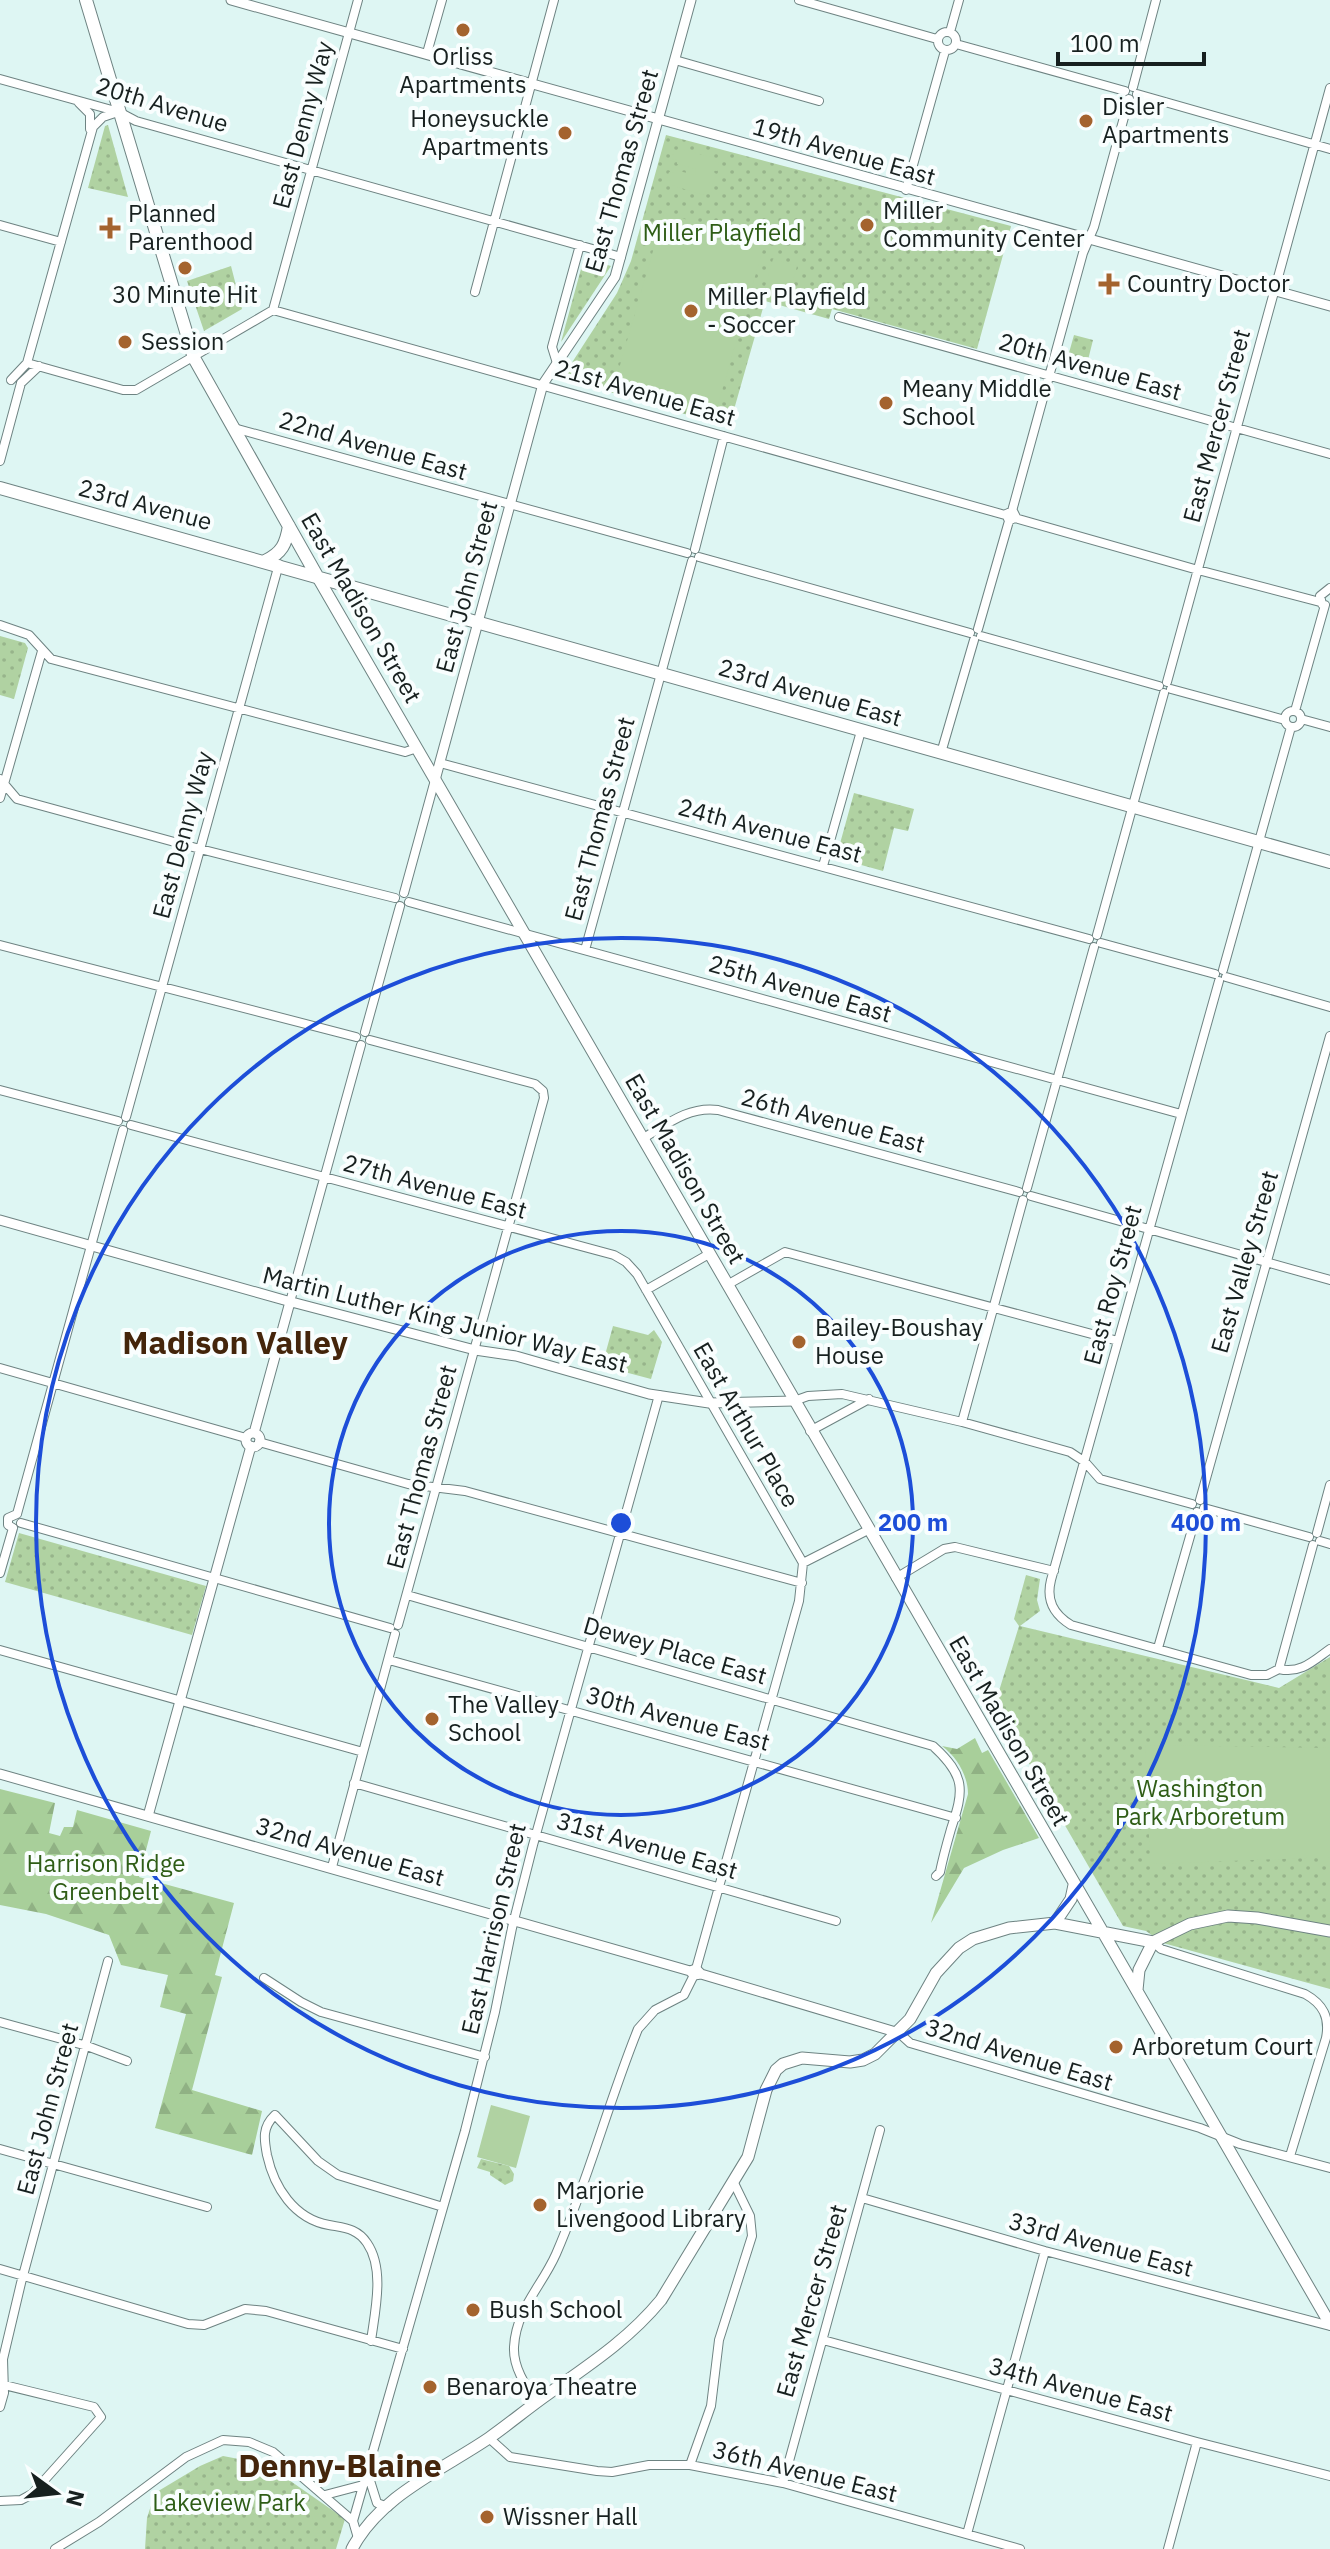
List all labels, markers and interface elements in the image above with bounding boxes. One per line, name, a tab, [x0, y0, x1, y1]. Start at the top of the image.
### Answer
scale bar	[1058, 16, 1204, 66]
marker: Orliss Apartments	[454, 21, 472, 39]
text: 100 m	[1070, 27, 1140, 59]
street label: East Denny Way	[264, 37, 340, 212]
place label: Orliss Apartments	[399, 40, 527, 100]
street label: East Thomas Street	[577, 65, 665, 276]
street label: 20th Avenue	[92, 69, 232, 139]
place label: Disler Apartments	[1102, 90, 1229, 150]
place label: Honeysuckle Apartments	[410, 102, 549, 162]
street label: 19th Avenue East	[749, 110, 940, 192]
marker: Disler Apartments	[1077, 112, 1095, 130]
marker: Honeysuckle Apartments	[556, 124, 574, 142]
place label: Miller Community Center	[883, 194, 1085, 254]
place label: Planned Parenthood	[128, 197, 253, 257]
park label: Miller Playfield	[642, 216, 802, 248]
marker: Miller Community Center	[858, 216, 876, 234]
marker: Planned Parenthood	[99, 217, 121, 239]
marker: 30 Minute Hit	[176, 259, 194, 277]
place label: Country Doctor	[1127, 267, 1290, 299]
marker: Country Doctor	[1098, 273, 1120, 295]
place label: 30 Minute Hit	[112, 278, 258, 310]
place label: Miller Playfield - Soccer	[707, 280, 866, 340]
marker: Miller Playfield - Soccer	[682, 302, 700, 320]
place label: Session	[141, 325, 224, 357]
street label: 20th Avenue East	[995, 325, 1186, 407]
street label: East Mercer Street	[1175, 325, 1257, 526]
marker: Session	[116, 333, 134, 351]
street label: 21st Avenue East	[551, 351, 740, 433]
place label: Meany Middle School	[902, 372, 1052, 432]
marker: Meany Middle School	[877, 394, 895, 412]
street label: 22nd Avenue East	[275, 403, 471, 487]
street label: 23rd Avenue	[75, 471, 216, 537]
street label: East John Street	[428, 497, 504, 676]
street label: East Madison Street	[294, 506, 429, 709]
street label: 23rd Avenue East	[715, 651, 906, 734]
street label: East Thomas Street	[556, 713, 642, 924]
street label: East Denny Way	[144, 747, 220, 922]
street label: 24th Avenue East	[675, 790, 866, 870]
street label: 25th Avenue East	[705, 947, 896, 1029]
street label: East Madison Street	[618, 1067, 753, 1270]
street label: 26th Avenue East	[738, 1080, 929, 1160]
street label: 27th Avenue East	[340, 1146, 531, 1226]
street label: East Valley Street	[1203, 1167, 1285, 1357]
street label: East Roy Street	[1075, 1201, 1149, 1368]
street label: Martin Luther King Junior Way East	[259, 1258, 631, 1380]
place label: Bailey-Boushay House	[815, 1311, 983, 1371]
district label: Madison Valley	[122, 1321, 348, 1363]
marker: Bailey-Boushay House	[790, 1333, 808, 1351]
street label: East Arthur Place	[687, 1336, 807, 1513]
street label: East Thomas Street	[378, 1361, 464, 1572]
text: 200 m	[878, 1506, 948, 1538]
text: 400 m	[1171, 1506, 1241, 1538]
centre of rings	[607, 1509, 635, 1537]
street label: Dewey Place East	[580, 1609, 771, 1692]
street label: East Madison Street	[942, 1629, 1077, 1832]
street label: 30th Avenue East	[583, 1678, 774, 1758]
place label: The Valley School	[448, 1688, 559, 1748]
marker: The Valley School	[423, 1710, 441, 1728]
park label: Washington Park Arboretum	[1115, 1772, 1285, 1832]
street label: 31st Avenue East	[553, 1804, 742, 1886]
street label: 32nd Avenue East	[252, 1809, 448, 1893]
street label: East Harrison Street	[453, 1820, 533, 2038]
park label: Harrison Ridge Greenbelt	[27, 1847, 185, 1907]
street label: 32nd Avenue East	[922, 2010, 1117, 2098]
street label: East John Street	[9, 2019, 85, 2198]
place label: Arboretum Court	[1132, 2030, 1313, 2062]
marker: Arboretum Court	[1107, 2038, 1125, 2056]
place label: Marjorie Livengood Library	[556, 2174, 746, 2234]
marker: Marjorie Livengood Library	[531, 2196, 549, 2214]
street label: East Mercer Street	[768, 2201, 854, 2401]
street label: 33rd Avenue East	[1006, 2204, 1197, 2284]
place label: Bush School	[489, 2293, 622, 2325]
marker: Bush School	[464, 2301, 482, 2319]
street label: 34th Avenue East	[986, 2349, 1177, 2429]
place label: Benaroya Theatre	[446, 2370, 637, 2402]
marker: Benaroya Theatre	[421, 2378, 439, 2396]
street label: 36th Avenue East	[710, 2433, 901, 2509]
district label: Denny-Blaine	[238, 2444, 442, 2486]
north arrow	[16, 2453, 96, 2533]
park label: Lakeview Park	[152, 2486, 306, 2518]
text: N	[60, 2487, 92, 2510]
place label: Wissner Hall	[503, 2500, 638, 2532]
marker: Wissner Hall	[478, 2508, 496, 2526]

